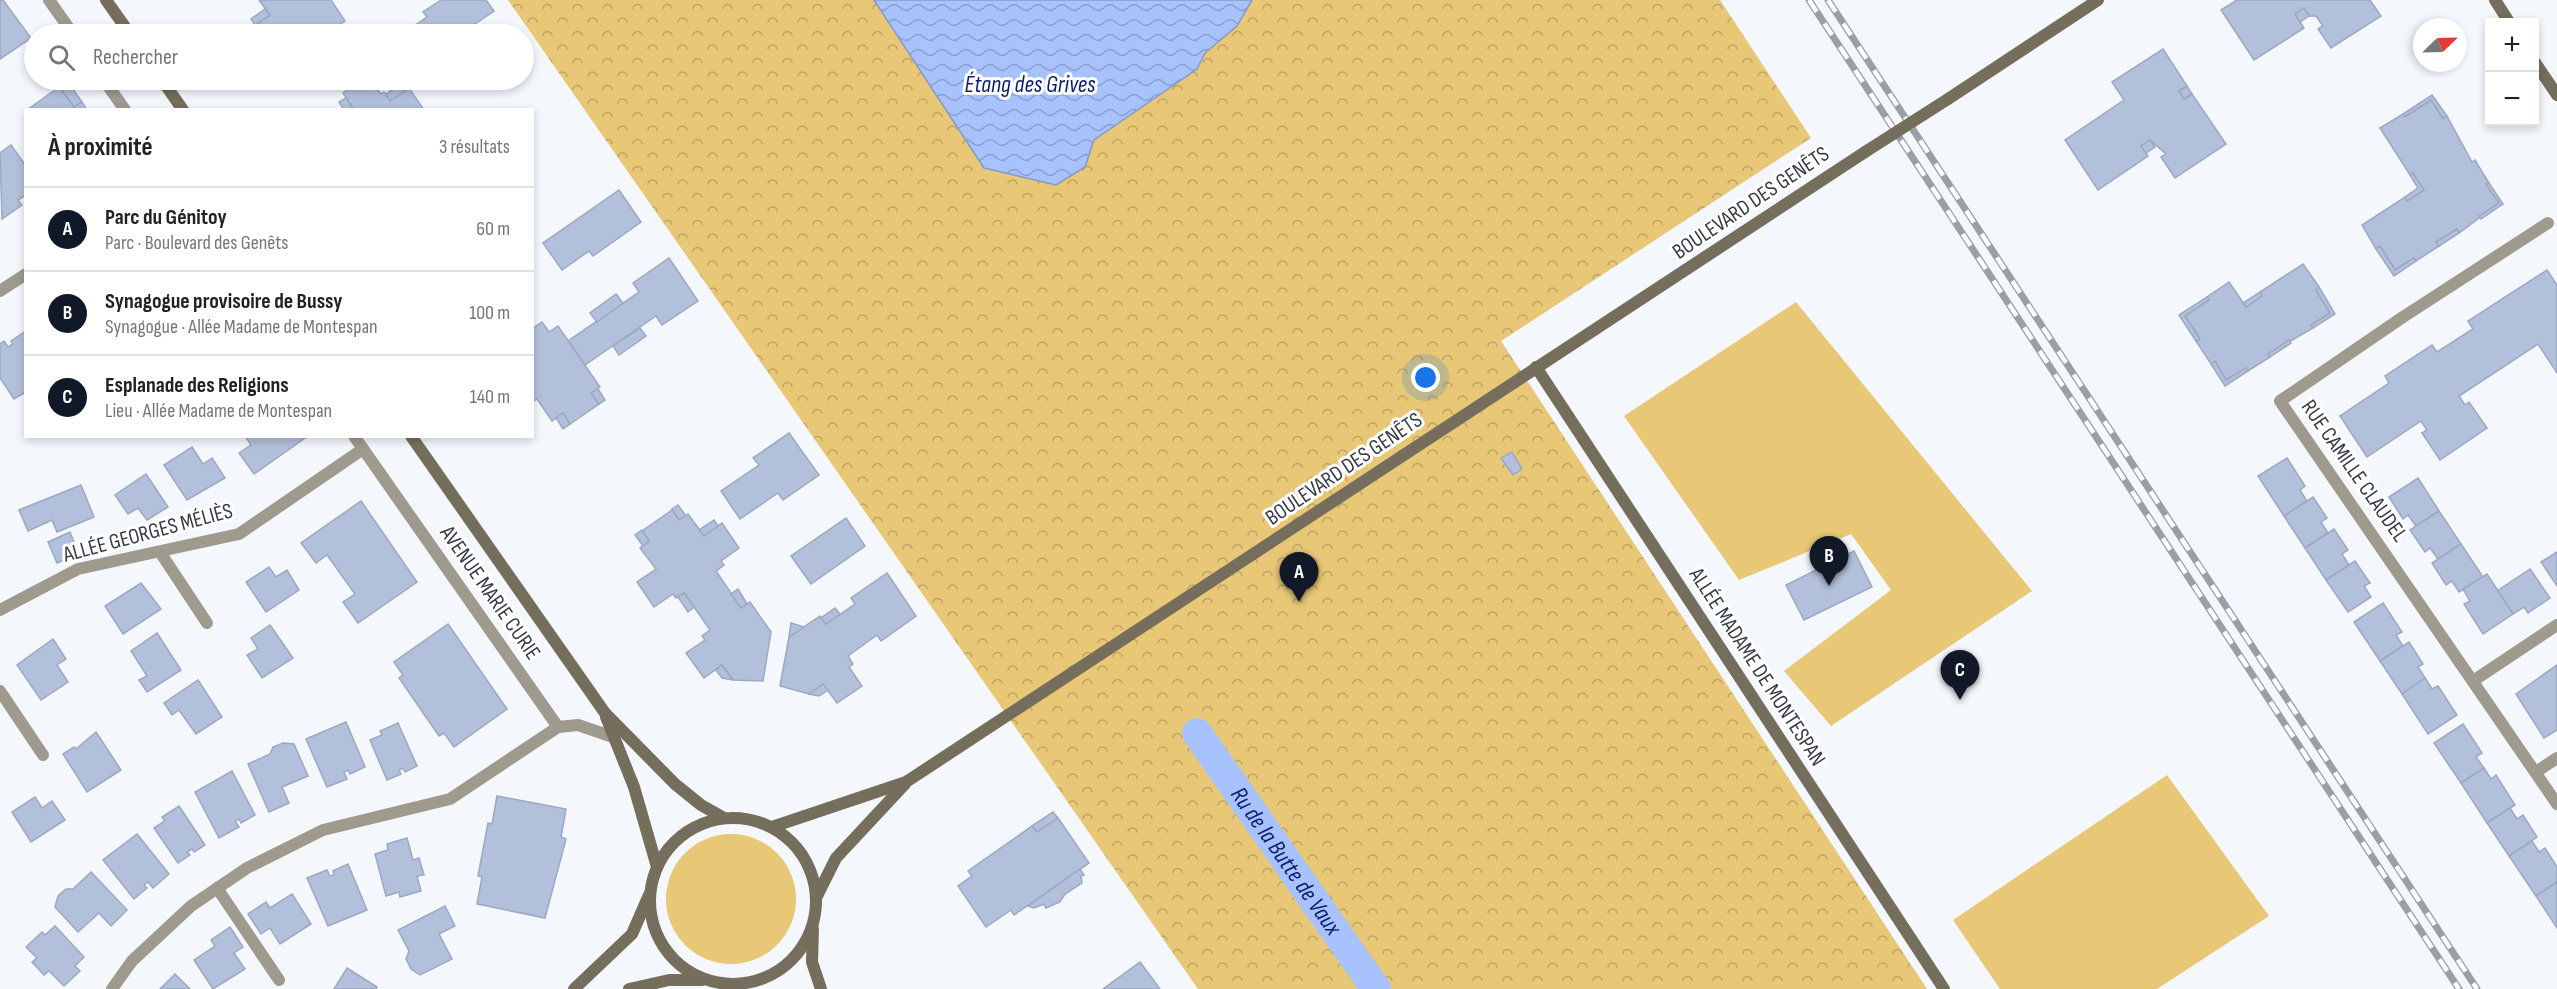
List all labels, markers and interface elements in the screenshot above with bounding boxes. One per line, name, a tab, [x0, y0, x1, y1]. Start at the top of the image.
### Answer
north arrow	[2413, 18, 2467, 72]
map controls	[2485, 18, 2539, 126]
button: +	[2485, 18, 2539, 72]
search box	[24, 24, 534, 90]
icon: search	[45, 41, 78, 74]
text: Rechercher	[93, 44, 178, 71]
water label: Étang des Grives	[965, 70, 1096, 99]
button: −	[2485, 72, 2539, 126]
text: À proximité	[48, 132, 153, 163]
text: 3 résultats	[439, 135, 510, 159]
street label: BOULEVARD DES GENÊTS	[1667, 141, 1835, 265]
text: Parc du Génitoy	[105, 204, 227, 231]
text: A	[63, 217, 72, 241]
text: 60 m	[476, 217, 510, 241]
text: Parc · Boulevard des Genêts	[105, 231, 288, 255]
text: Synagogue provisoire de Bussy	[105, 288, 342, 315]
text: B	[63, 301, 72, 325]
text: 100 m	[469, 301, 510, 325]
text: Synagogue · Allée Madame de Montespan	[105, 315, 378, 339]
your location	[1411, 363, 1440, 392]
text: Esplanade des Religions	[105, 372, 289, 399]
text: C	[62, 385, 73, 409]
text: 140 m	[470, 385, 510, 409]
street label: RUE CAMILLE CLAUDEL	[2295, 395, 2413, 547]
text: Lieu · Allée Madame de Montespan	[105, 399, 332, 423]
street label: BOULEVARD DES GENÊTS	[1260, 407, 1428, 531]
street label: ALLÉE GEORGES MÉLIÈS	[59, 497, 236, 569]
street label: AVENUE MARIE CURIE	[433, 520, 546, 665]
pin: B	[1810, 536, 1848, 586]
pin: A	[1280, 552, 1318, 602]
street label: ALLÉE MADAME DE MONTESPAN	[1682, 562, 1831, 771]
pin: C	[1940, 650, 1980, 700]
water label: Ru de la Butte de Vaux	[1225, 781, 1349, 942]

